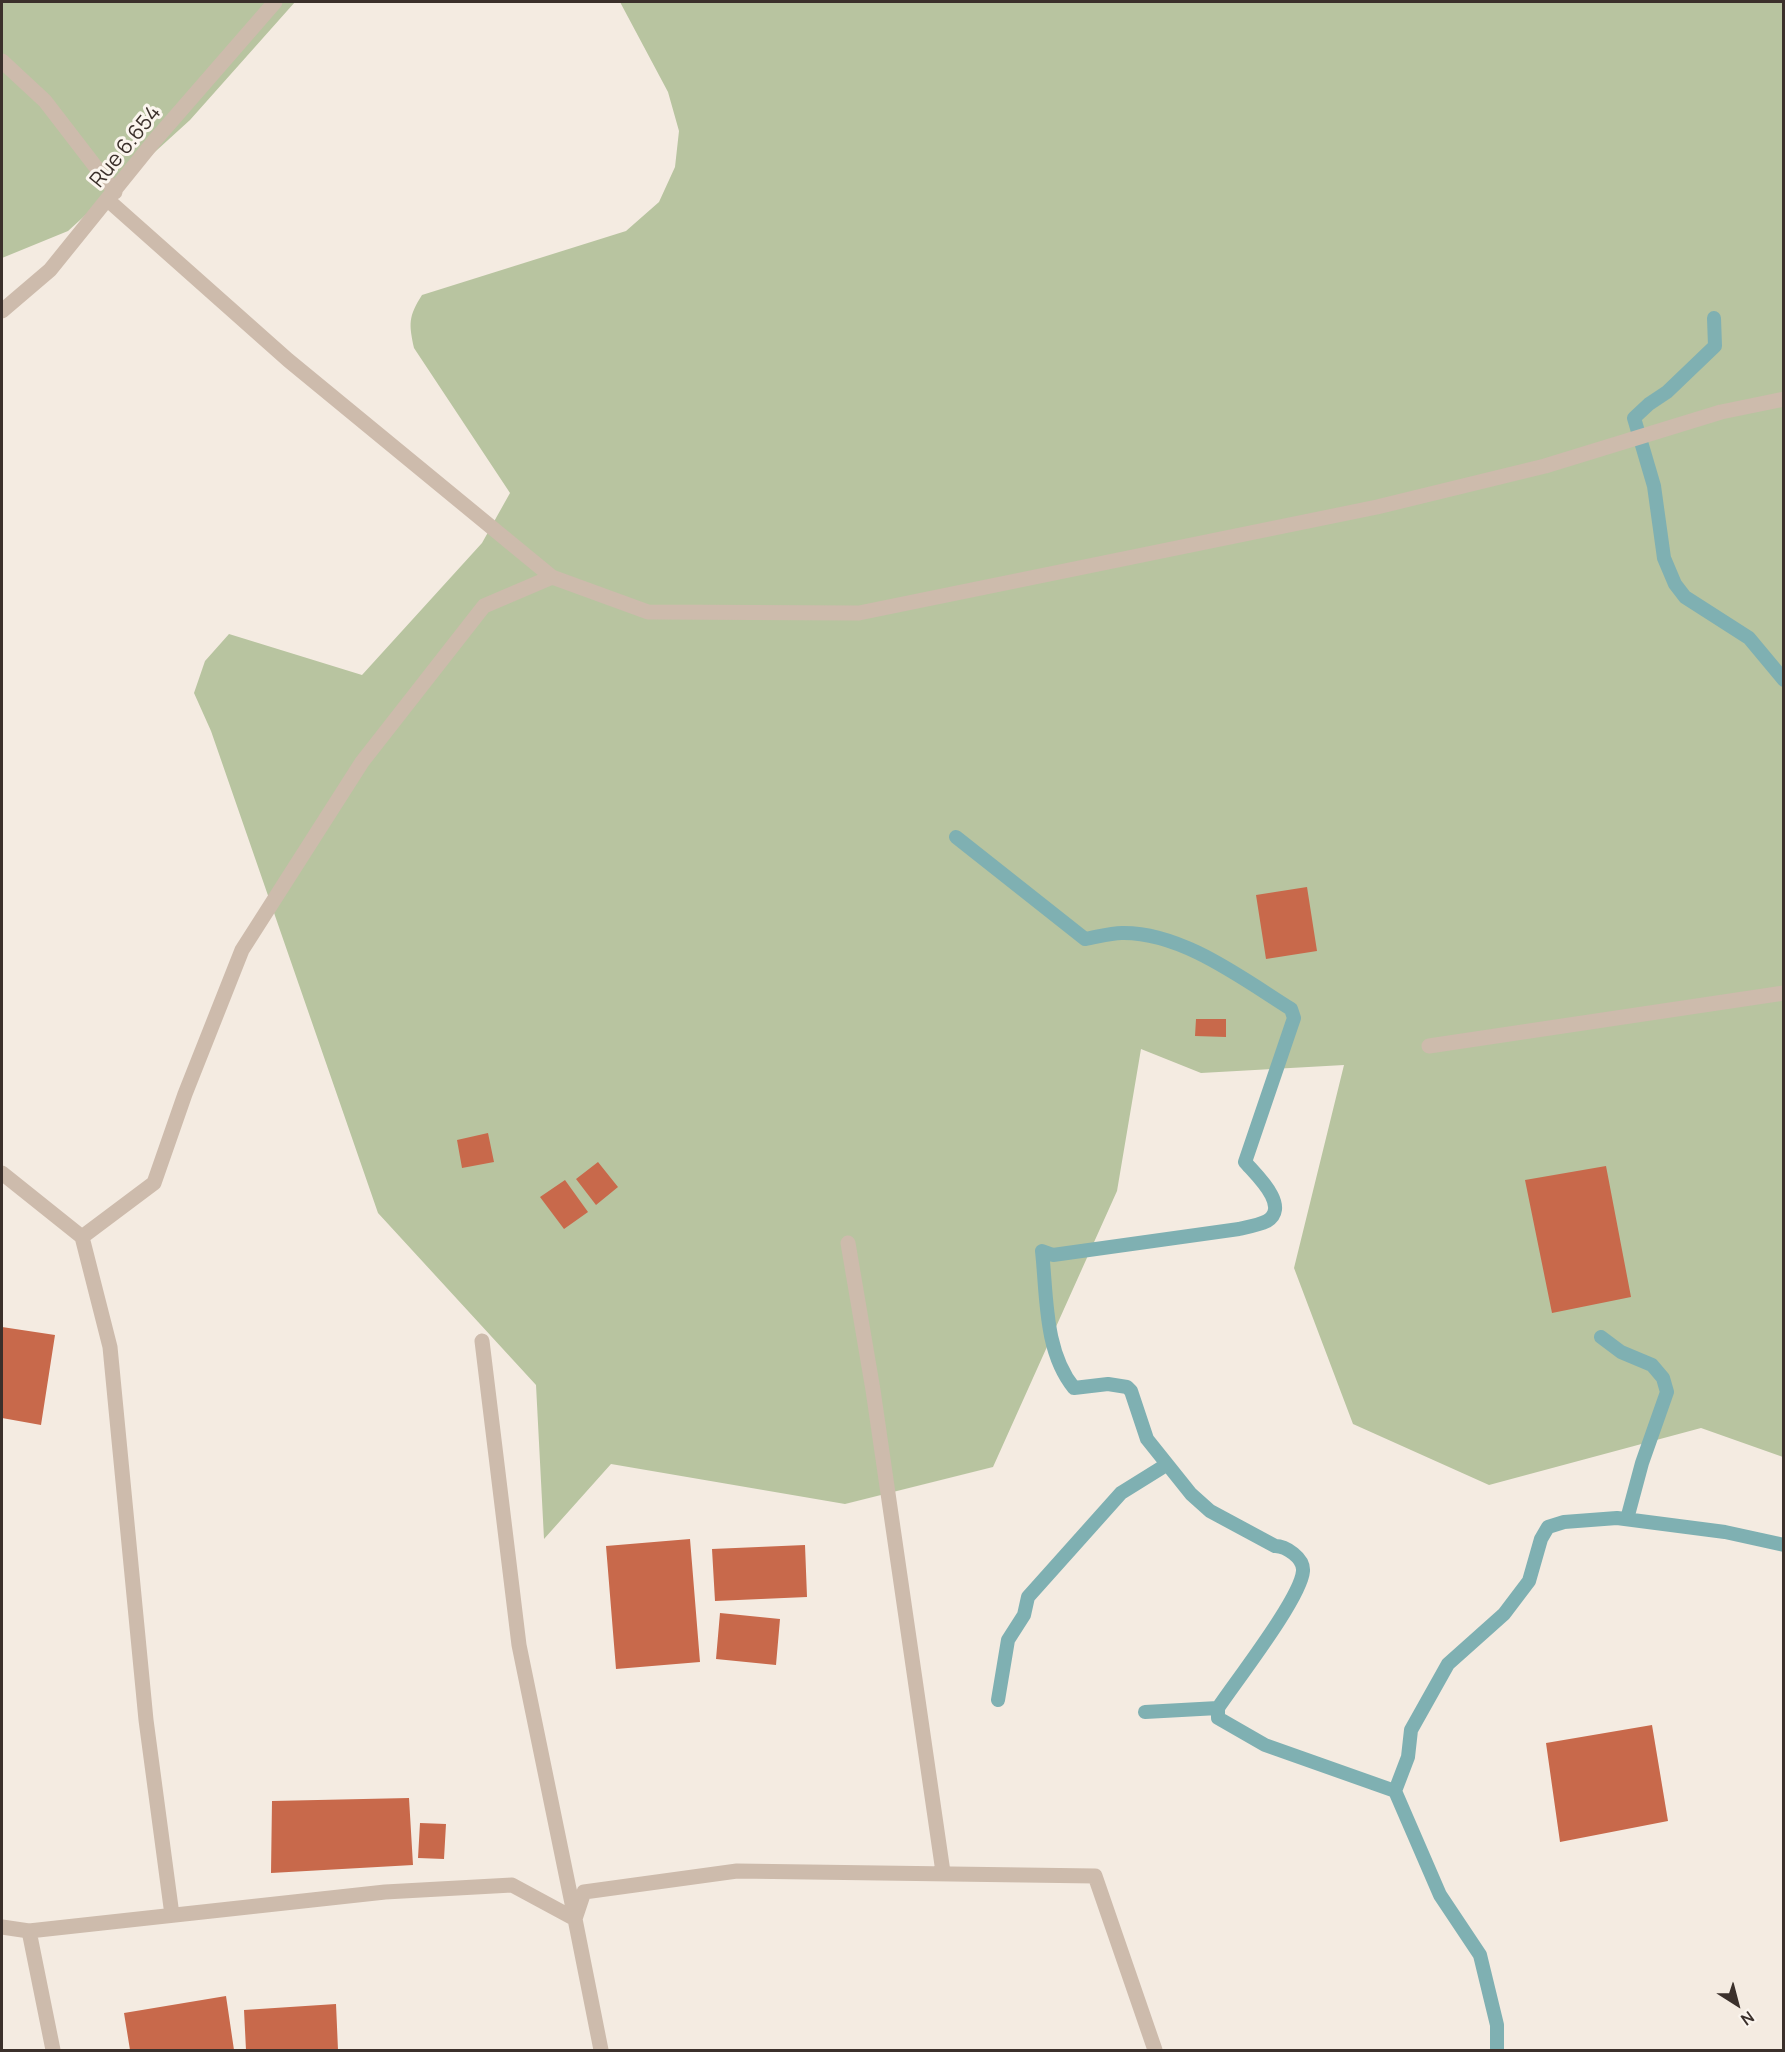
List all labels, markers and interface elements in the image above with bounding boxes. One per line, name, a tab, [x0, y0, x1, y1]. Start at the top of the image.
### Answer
street label: Rue 6.654	[85, 101, 167, 193]
north arrow	[1707, 1974, 1767, 2034]
text: N	[1736, 2006, 1759, 2031]

